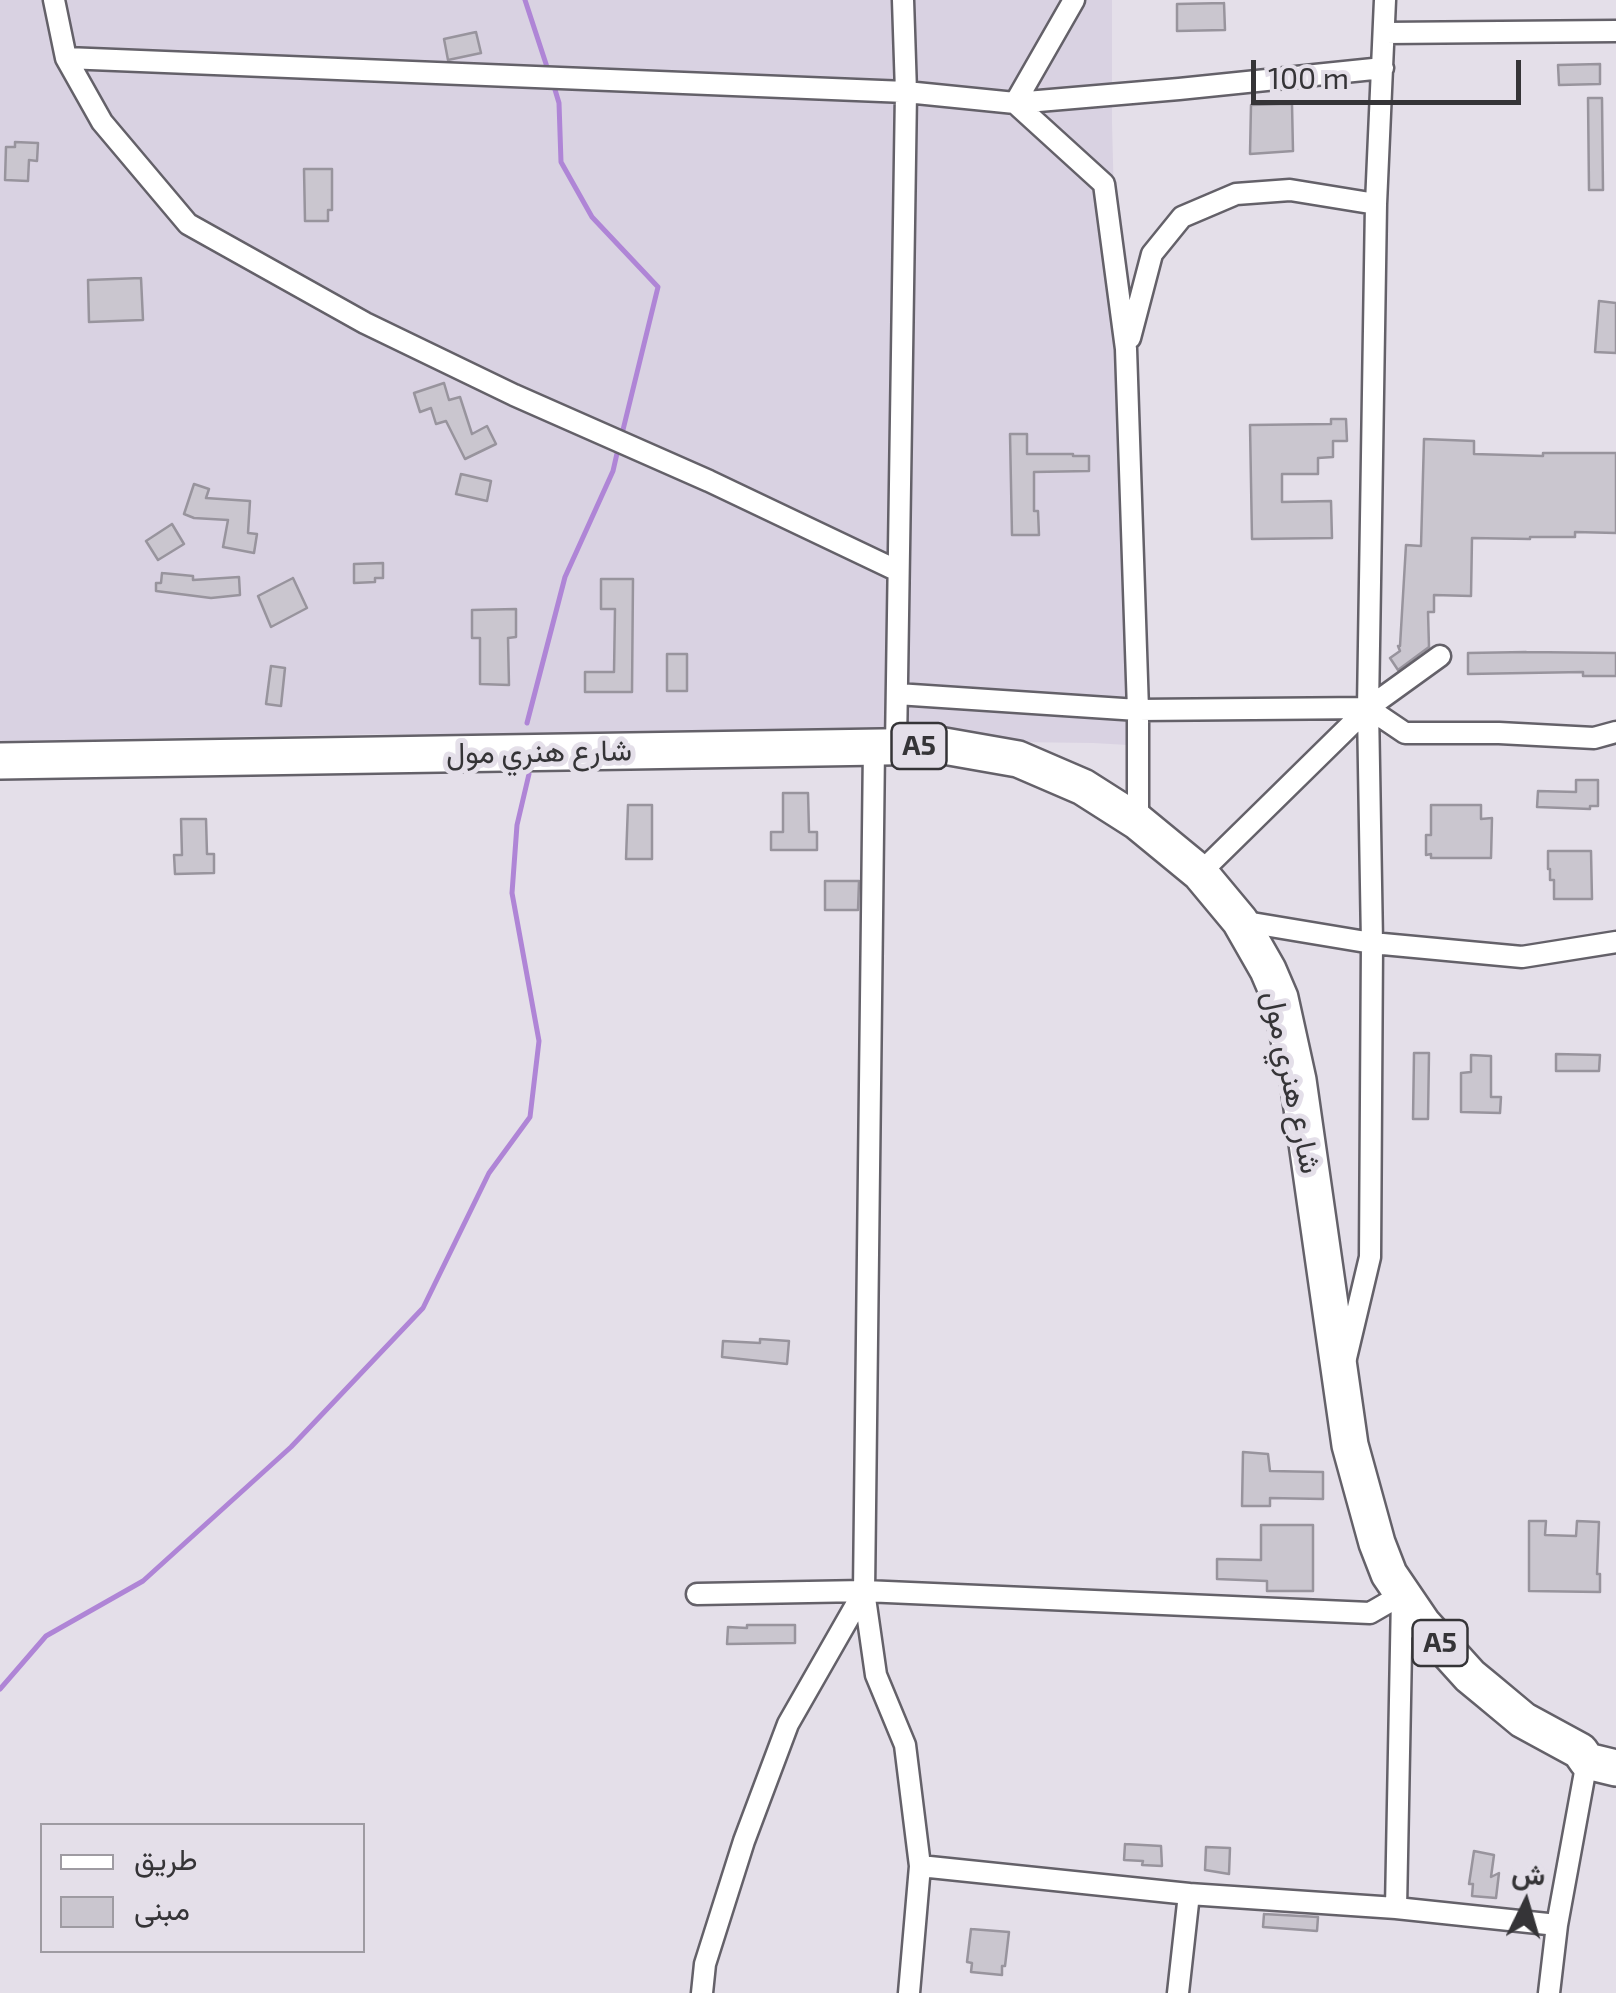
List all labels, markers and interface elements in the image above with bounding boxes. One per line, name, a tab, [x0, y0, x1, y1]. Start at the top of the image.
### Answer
scale bar	[1256, 40, 1526, 102]
text: 100 m	[1268, 59, 1349, 95]
road number: A5	[892, 723, 946, 769]
street label: شارع هنري مول	[446, 732, 632, 772]
street label: شارع هنري مول	[1255, 987, 1329, 1177]
road number: A5	[1412, 1620, 1468, 1666]
legend	[40, 1823, 365, 1953]
text: طريق	[134, 1840, 198, 1876]
north arrow	[1476, 1853, 1576, 1953]
text: ش	[1510, 1855, 1547, 1892]
text: مبنى	[134, 1890, 190, 1926]

